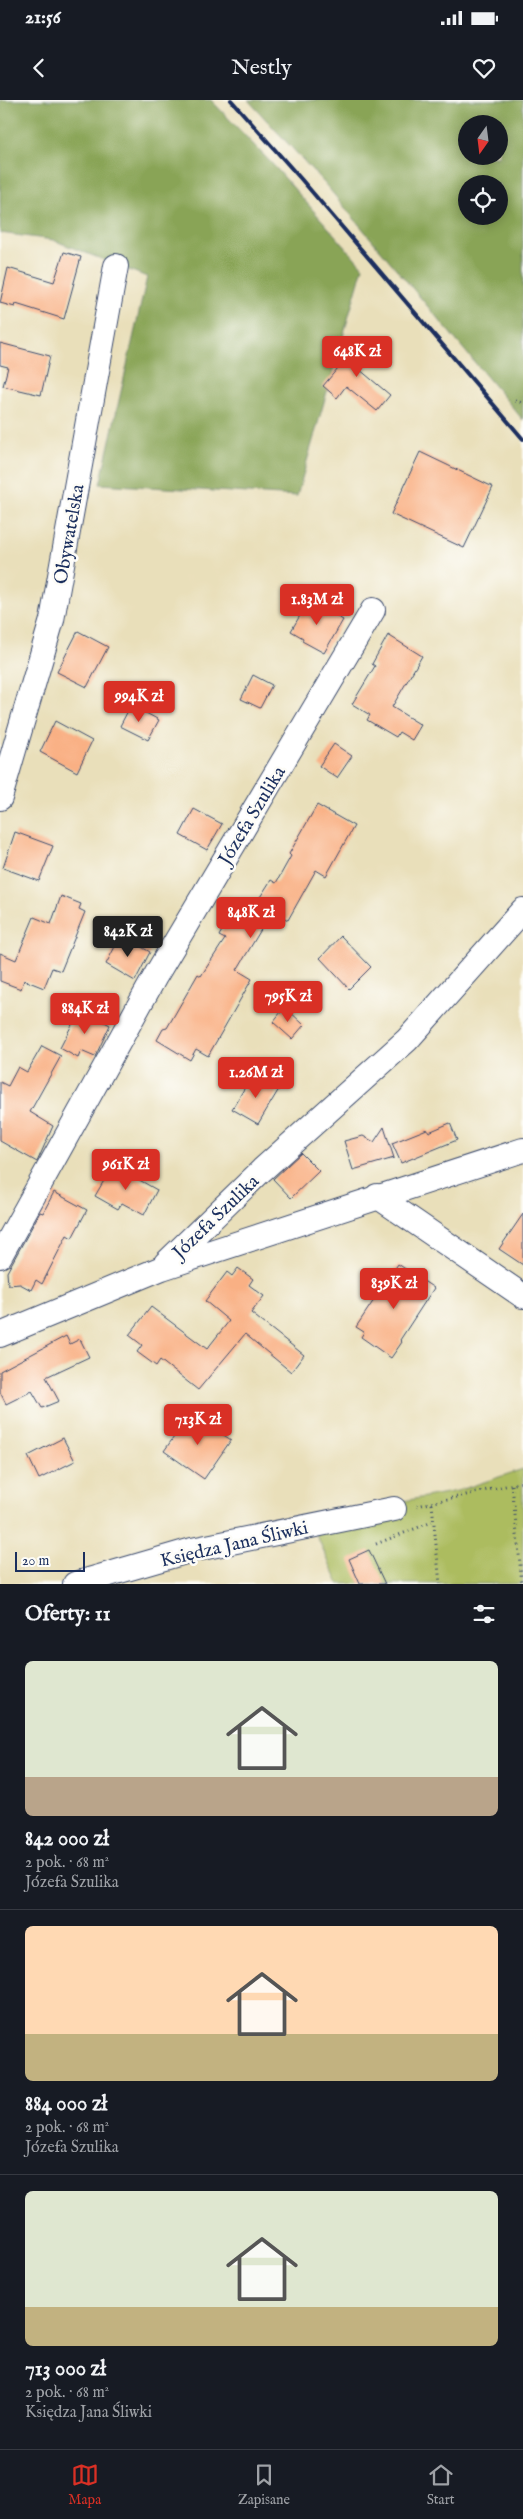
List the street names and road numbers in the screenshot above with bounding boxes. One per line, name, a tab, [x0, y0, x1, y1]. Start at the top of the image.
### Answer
street label: Obywatelska	[49, 482, 91, 586]
street label: Józefa Szulika	[213, 761, 292, 872]
street label: Józefa Szulika	[167, 1170, 265, 1266]
street label: Księdza Jana Śliwki	[158, 1515, 311, 1574]

